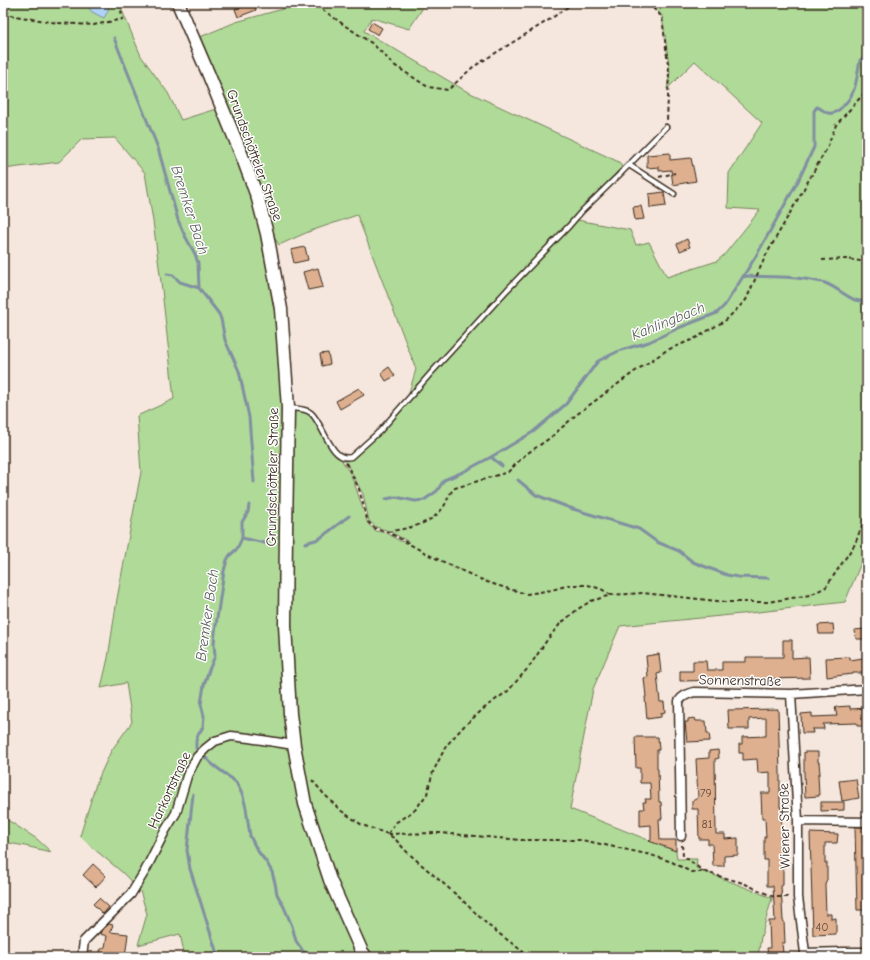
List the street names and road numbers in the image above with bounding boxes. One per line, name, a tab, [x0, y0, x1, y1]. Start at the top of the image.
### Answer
street label: Grundschötteler Straße	[223, 87, 286, 223]
street label: Grundschötteler Straße	[263, 407, 282, 547]
street label: Sonnenstraße	[699, 671, 781, 690]
street label: Harkortstraße	[144, 749, 195, 831]
street label: Wiener Straße	[775, 783, 794, 869]

